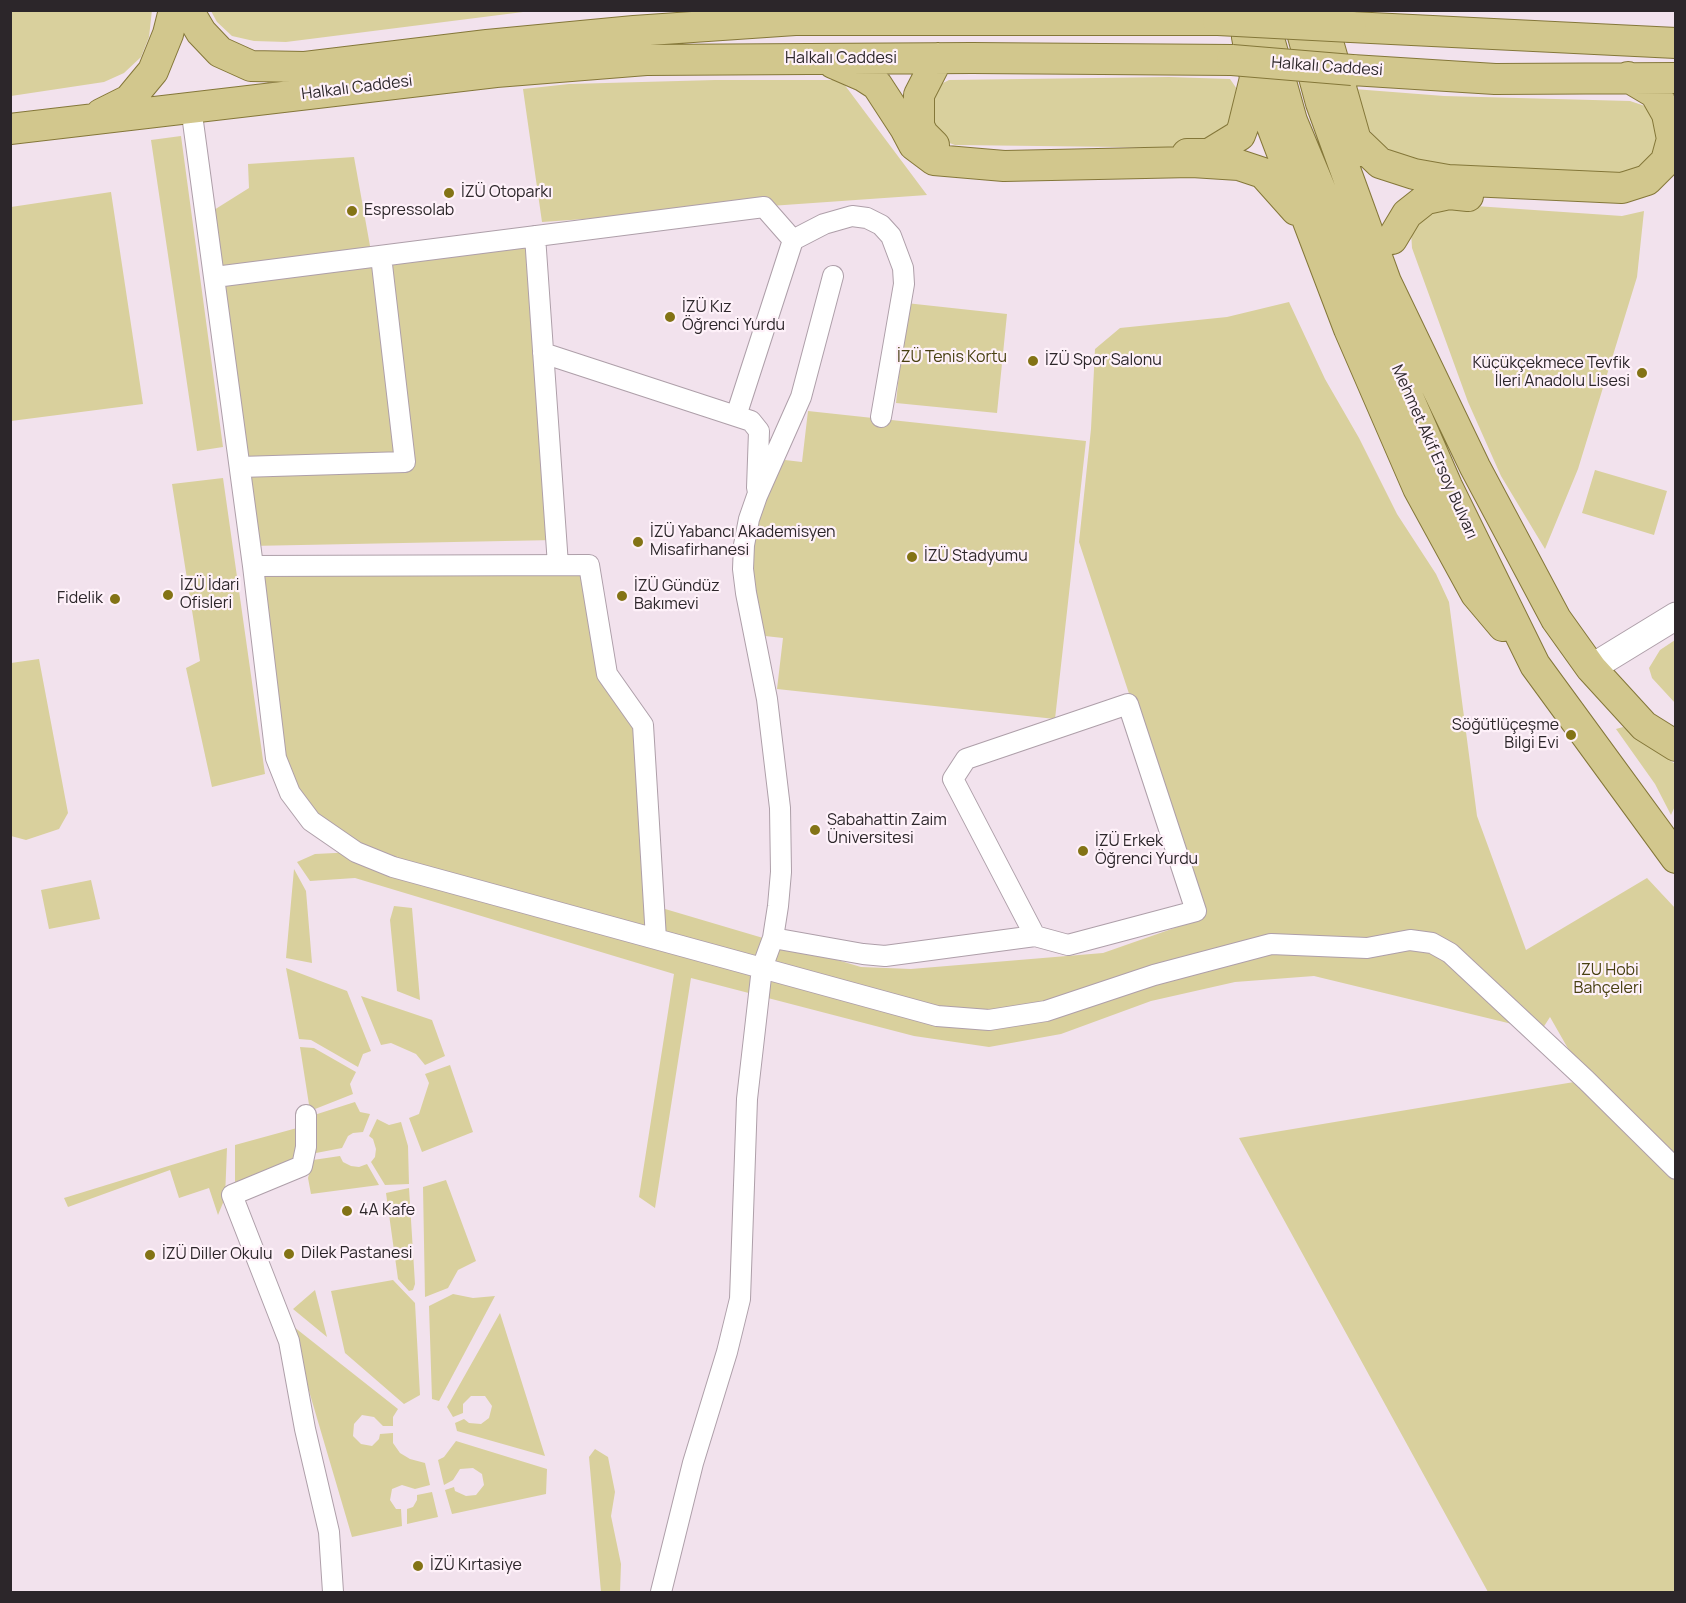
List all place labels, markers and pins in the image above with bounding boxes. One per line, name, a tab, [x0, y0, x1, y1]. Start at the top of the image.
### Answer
place label: İZÜ Otoparkı	[461, 183, 552, 203]
marker: İZÜ Otoparkı	[442, 186, 456, 200]
place label: Espressolab	[364, 201, 454, 221]
marker: Espressolab	[345, 204, 359, 218]
place label: İZÜ Kız Öğrenci Yurdu	[682, 298, 785, 336]
marker: İZÜ Kız Öğrenci Yurdu	[663, 310, 677, 324]
place label: İZÜ Spor Salonu	[1045, 351, 1162, 371]
marker: İZÜ Spor Salonu	[1026, 354, 1040, 368]
place label: Küçükçekmece Tevfik İleri Anadolu Lisesi	[1472, 354, 1630, 392]
marker: Küçükçekmece Tevfik İleri Anadolu Lisesi	[1635, 366, 1649, 380]
place label: İZÜ Yabancı Akademisyen Misafirhanesi	[650, 523, 836, 561]
marker: İZÜ Yabancı Akademisyen Misafirhanesi	[631, 535, 645, 549]
place label: İZÜ Stadyumu	[924, 547, 1028, 567]
marker: İZÜ Stadyumu	[905, 550, 919, 564]
place label: İZÜ İdari Ofisleri	[180, 576, 240, 614]
place label: İZÜ Gündüz Bakımevi	[634, 577, 720, 615]
marker: İZÜ İdari Ofisleri	[161, 588, 175, 602]
place label: Fidelik	[57, 589, 103, 609]
marker: İZÜ Gündüz Bakımevi	[615, 589, 629, 603]
marker: Fidelik	[108, 592, 122, 606]
place label: Söğütlüçeşme Bilgi Evi	[1452, 716, 1559, 754]
marker: Söğütlüçeşme Bilgi Evi	[1564, 728, 1578, 742]
place label: Sabahattin Zaim Üniversitesi	[827, 811, 947, 849]
marker: Sabahattin Zaim Üniversitesi	[808, 823, 822, 837]
place label: İZÜ Erkek Öğrenci Yurdu	[1095, 832, 1198, 870]
marker: İZÜ Erkek Öğrenci Yurdu	[1076, 844, 1090, 858]
place label: 4A Kafe	[359, 1201, 415, 1221]
marker: 4A Kafe	[340, 1204, 354, 1218]
place label: Dilek Pastanesi	[301, 1244, 413, 1264]
place label: İZÜ Diller Okulu	[162, 1245, 273, 1265]
marker: Dilek Pastanesi	[282, 1247, 296, 1261]
marker: İZÜ Diller Okulu	[143, 1248, 157, 1262]
place label: İZÜ Kırtasiye	[430, 1556, 522, 1576]
marker: İZÜ Kırtasiye	[411, 1559, 425, 1573]

